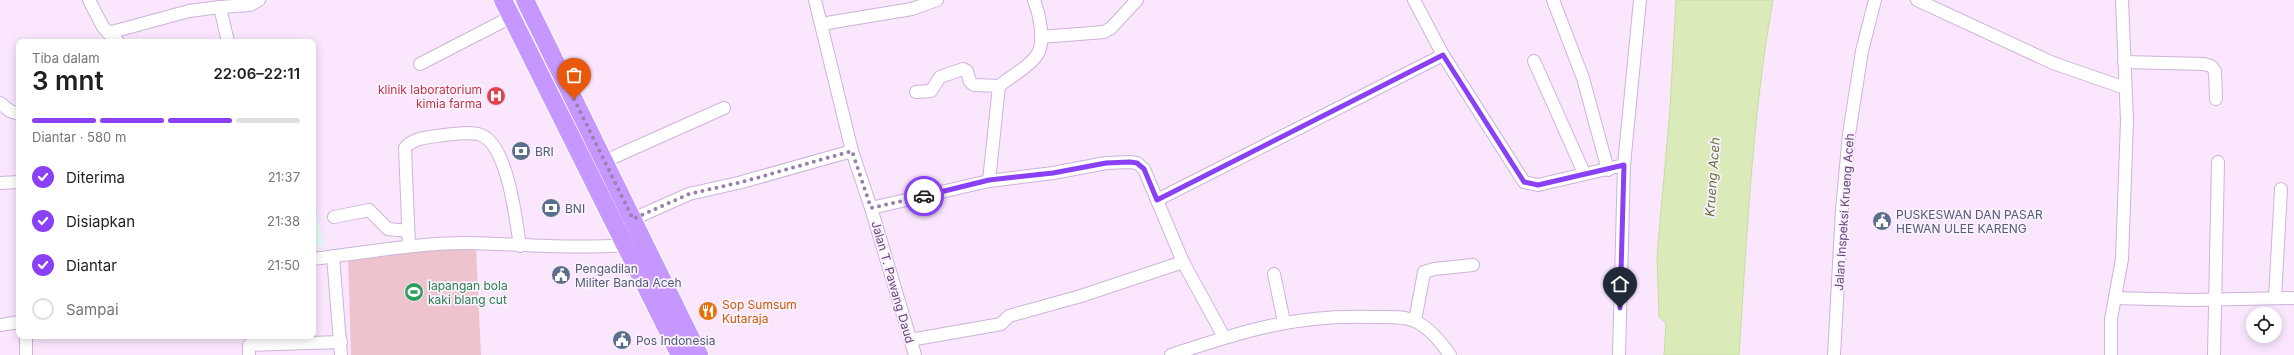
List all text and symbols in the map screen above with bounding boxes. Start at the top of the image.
text: Tiba dalam [32,50,100,66]
pin [557,58,591,99]
text: 22:06–22:11 [213,64,300,83]
icon: bag [563,64,585,86]
text: 3 mnt [32,65,104,96]
place label: klinik laboratorium kimia farma [378,82,482,111]
hospital icon: klinik laboratorium kimia farma [485,85,507,107]
text: Diantar · 580 m [32,129,126,145]
street label: Jalan Inspeksi Krueng Aceh [1831,133,1857,291]
water label: Krueng Aceh [1701,136,1723,217]
bank icon: BRI [510,140,532,162]
place label: BRI [535,144,554,159]
icon: check [32,166,54,188]
text: Diterima [66,168,125,187]
text: 21:37 [268,169,300,185]
courier [904,176,944,216]
icon: car [913,185,935,207]
bank icon: BNI [540,197,562,219]
place label: BNI [565,201,585,216]
place label: PUSKESWAN DAN PASAR HEWAN ULEE KARENG [1896,207,2043,236]
icon: check [32,210,54,232]
public building icon: PUSKESWAN DAN PASAR HEWAN ULEE KARENG [1871,210,1893,232]
text: Disiapkan [66,212,135,231]
text: 21:38 [267,213,300,229]
street label: Jalan T. Pawang Daud [868,219,918,345]
icon: check [32,254,54,276]
text: Diantar [66,256,117,275]
text: 21:50 [267,257,300,273]
place label: Pengadilan Militer Banda Aceh [575,261,682,290]
public building icon: Pengadilan Militer Banda Aceh [550,264,572,286]
pin [1603,267,1637,308]
icon: home [1609,273,1631,295]
place label: lapangan bola kaki blang cut [428,278,508,307]
sports icon: lapangan bola kaki blang cut [403,281,425,303]
place label: Sop Sumsum Kutaraja [722,297,797,326]
text: Sampai [66,300,119,319]
restaurant icon: Sop Sumsum Kutaraja [697,300,719,322]
map controls [2246,307,2282,343]
button: locate [2246,307,2282,343]
public building icon: Pos Indonesia [611,329,633,351]
place label: Pos Indonesia [636,333,715,348]

